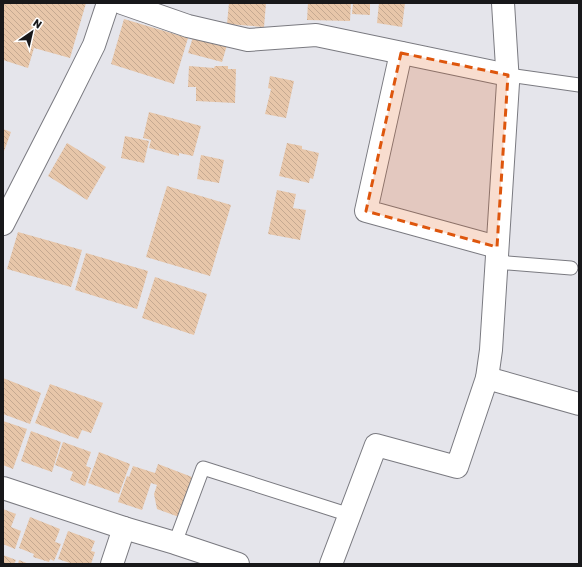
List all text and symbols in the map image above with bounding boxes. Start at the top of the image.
north arrow [12,12,52,52]
text: N [30,17,44,32]

